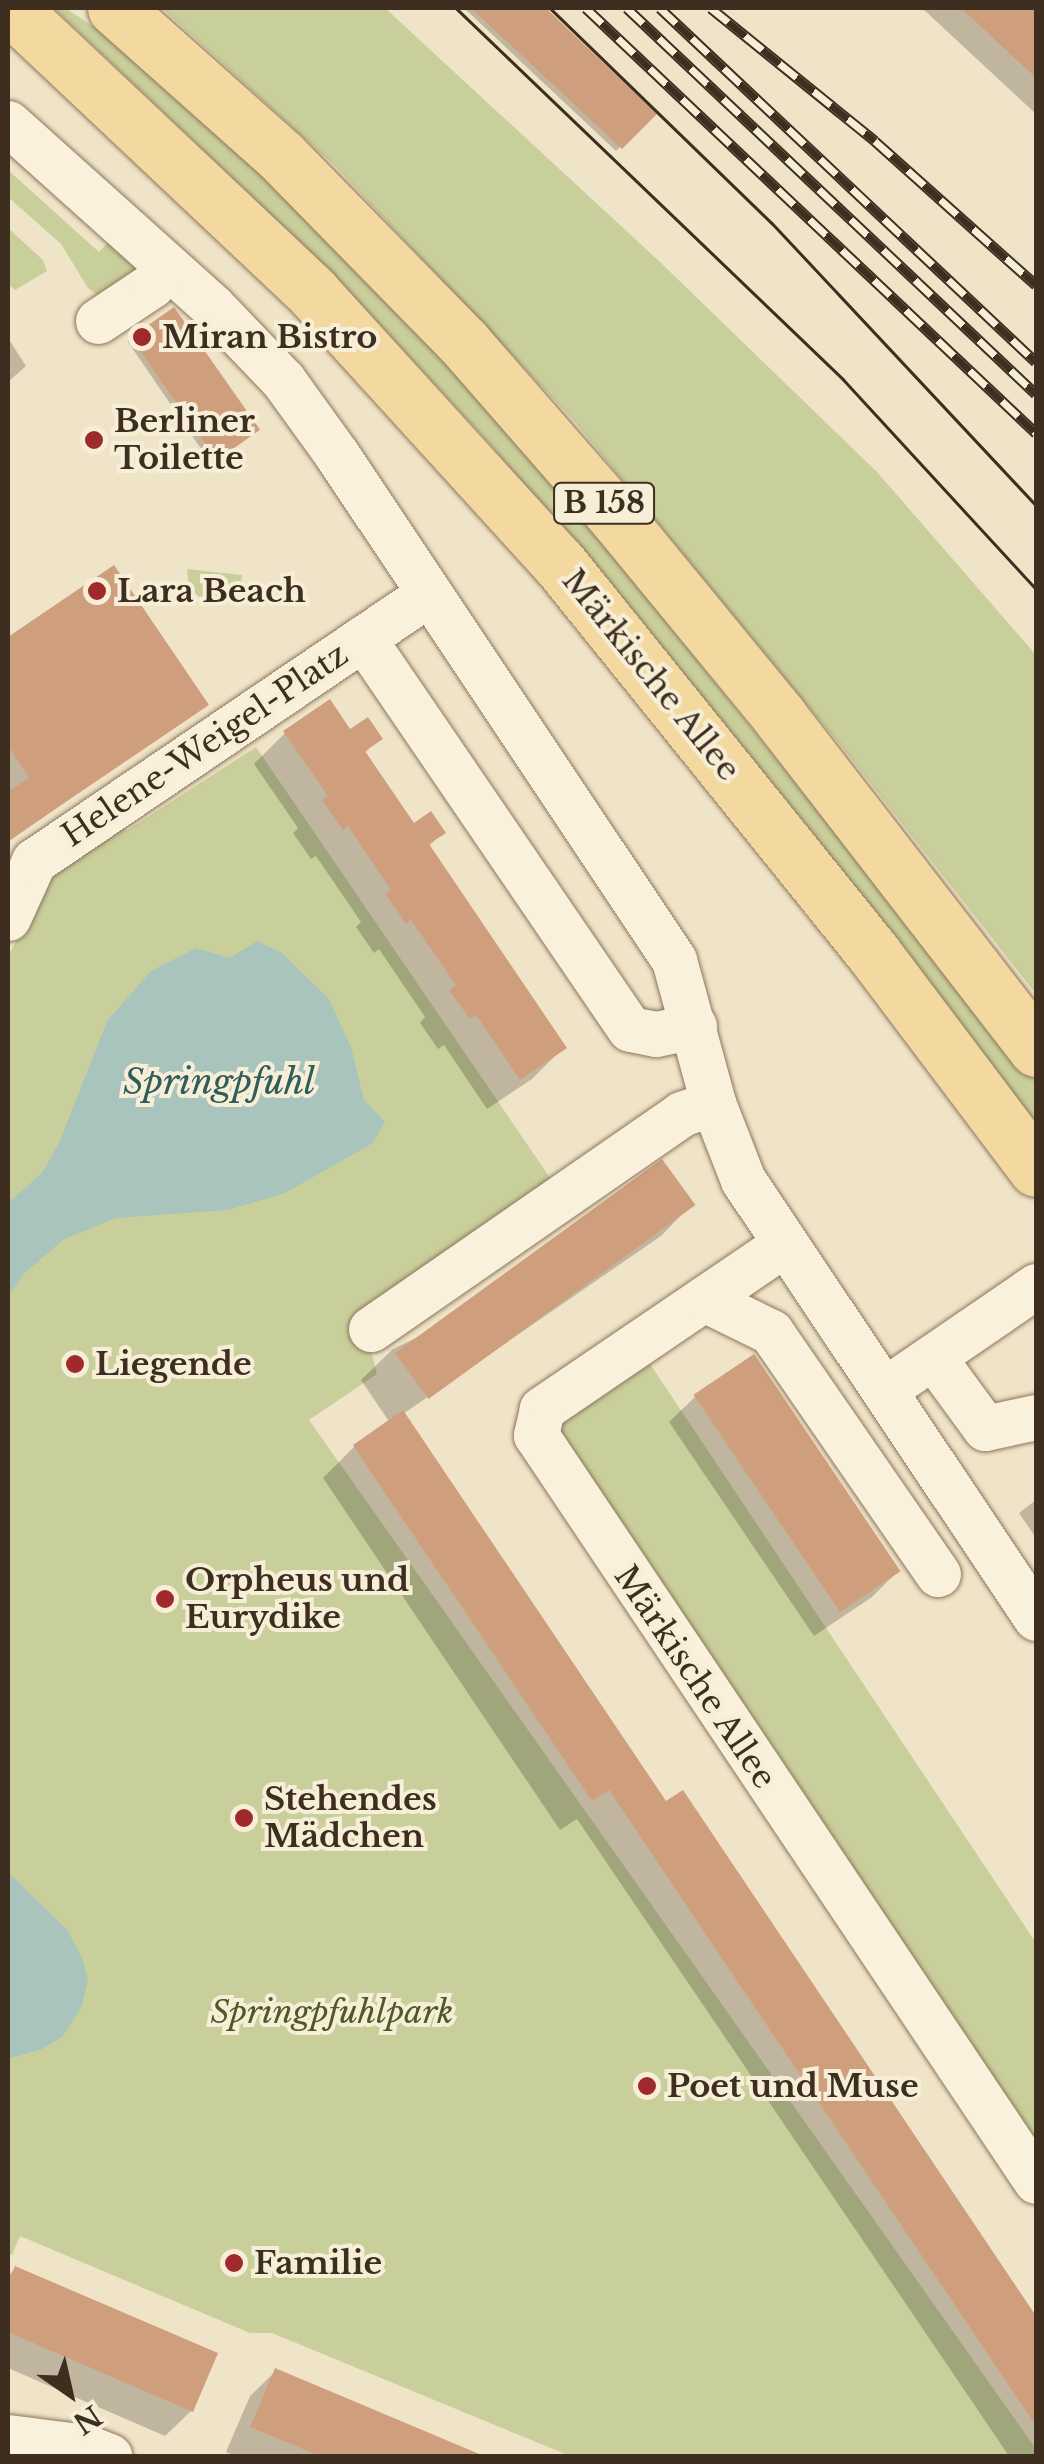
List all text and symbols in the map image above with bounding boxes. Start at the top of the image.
place label: Miran Bistro [162,318,377,356]
marker: Miran Bistro [131,326,153,348]
place label: Berliner Toilette [114,403,255,478]
marker: Berliner Toilette [83,429,105,451]
road number: B 158 [552,478,656,528]
street label: Märkische Allee [554,561,748,789]
place label: Lara Beach [117,572,306,610]
marker: Lara Beach [86,580,108,602]
street label: Helene-Weigel-Platz [55,635,355,855]
water label: Springpfuhl [123,1061,315,1103]
place label: Liegende [95,1345,252,1383]
marker: Liegende [64,1353,86,1375]
street label: Märkische Allee [606,1558,784,1796]
place label: Orpheus und Eurydike [185,1562,409,1637]
marker: Orpheus und Eurydike [154,1588,176,1610]
place label: Stehendes Mädchen [264,1781,437,1856]
marker: Stehendes Mädchen [233,1807,255,1829]
park label: Springpfuhlpark [211,1993,453,2031]
place label: Poet und Muse [667,2067,919,2105]
marker: Poet und Muse [636,2075,658,2097]
place label: Familie [254,2244,382,2282]
marker: Familie [223,2252,245,2274]
north arrow [20,2344,120,2444]
text: N [66,2397,108,2441]

